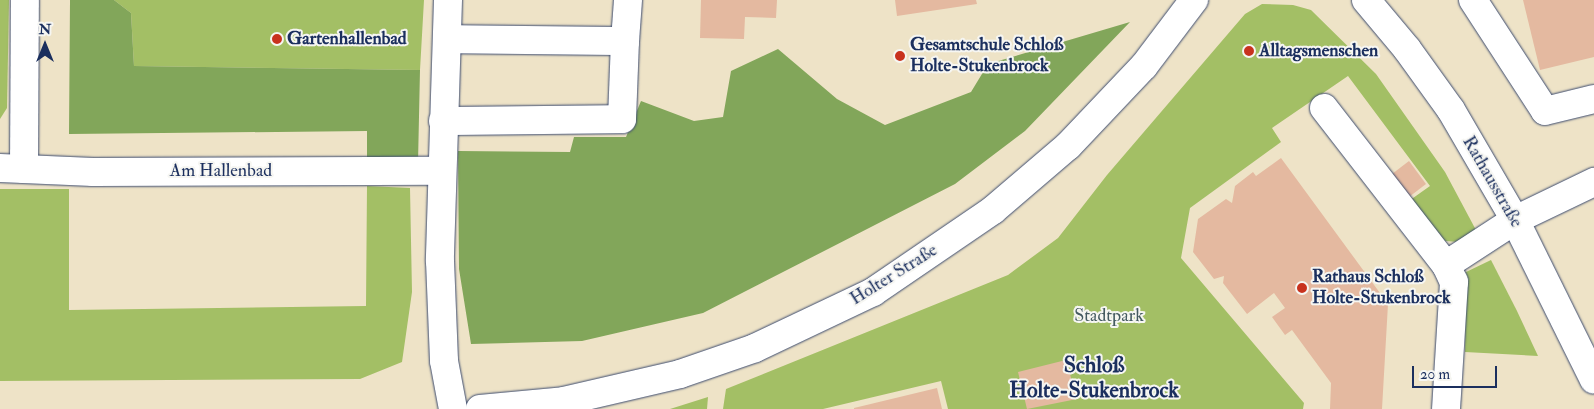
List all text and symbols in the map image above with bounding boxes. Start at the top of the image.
north arrow [20,20,70,70]
text: N [39,21,51,38]
place label: Gartenhallenbad [287,28,407,50]
marker: Gartenhallenbad [271,33,283,45]
place label: Gesamtschule Schloß Holte-Stukenbrock [910,35,1063,78]
place label: Alltagsmenschen [1259,40,1378,62]
marker: Alltagsmenschen [1243,45,1255,57]
marker: Gesamtschule Schloß Holte-Stukenbrock [894,50,906,62]
street label: Rathausstraße [1457,133,1527,231]
street label: Am Hallenbad [170,160,272,182]
street label: Holter Straße [846,240,942,310]
place label: Rathaus Schloß Holte-Stukenbrock [1312,267,1451,310]
marker: Rathaus Schloß Holte-Stukenbrock [1296,282,1308,294]
park label: Stadtpark [1074,305,1144,327]
district label: Schloß Holte-Stukenbrock [1009,352,1179,404]
scale bar [1414,356,1499,388]
text: 20 m [1420,365,1450,384]

